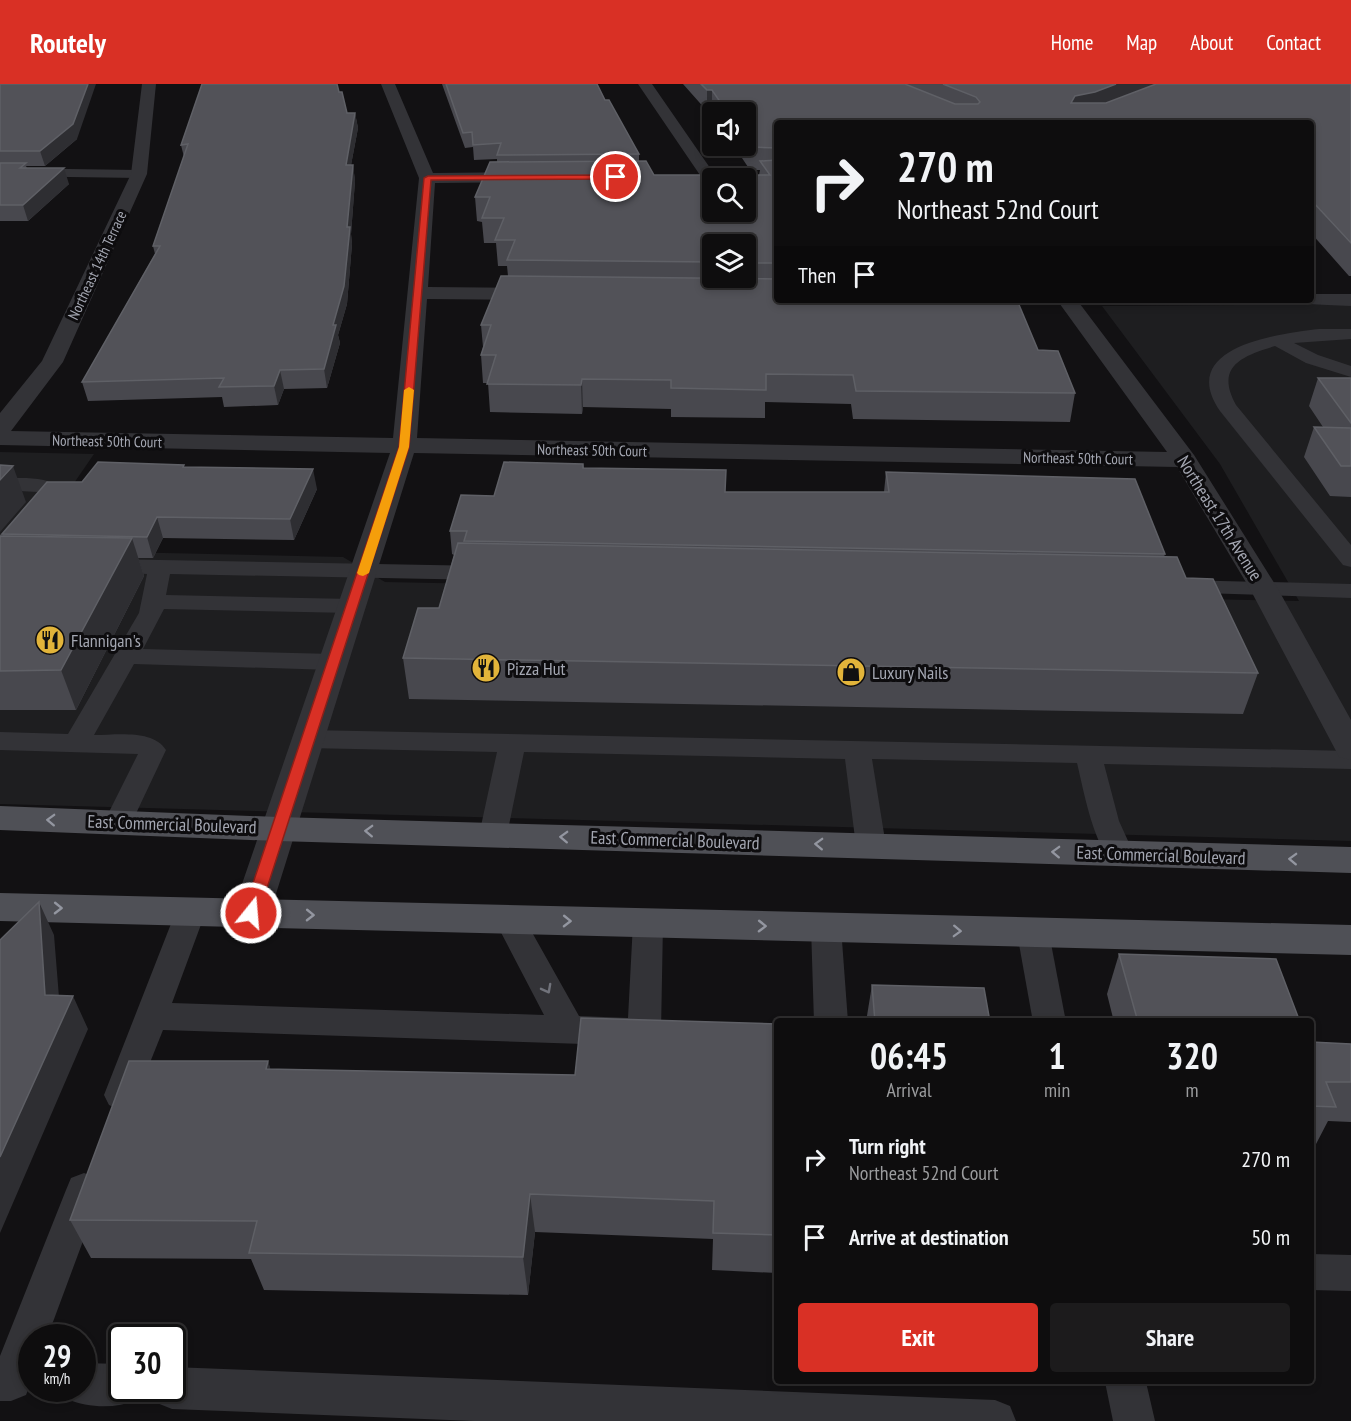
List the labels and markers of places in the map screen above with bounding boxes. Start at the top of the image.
pin [590,151,641,202]
restaurant icon: Flannigan's [34,624,66,656]
place label: Flannigan's [71,629,141,652]
restaurant icon: Pizza Hut [470,652,502,684]
shop icon: Luxury Nails [835,656,867,688]
place label: Pizza Hut [507,657,565,680]
place label: Luxury Nails [872,661,948,684]

